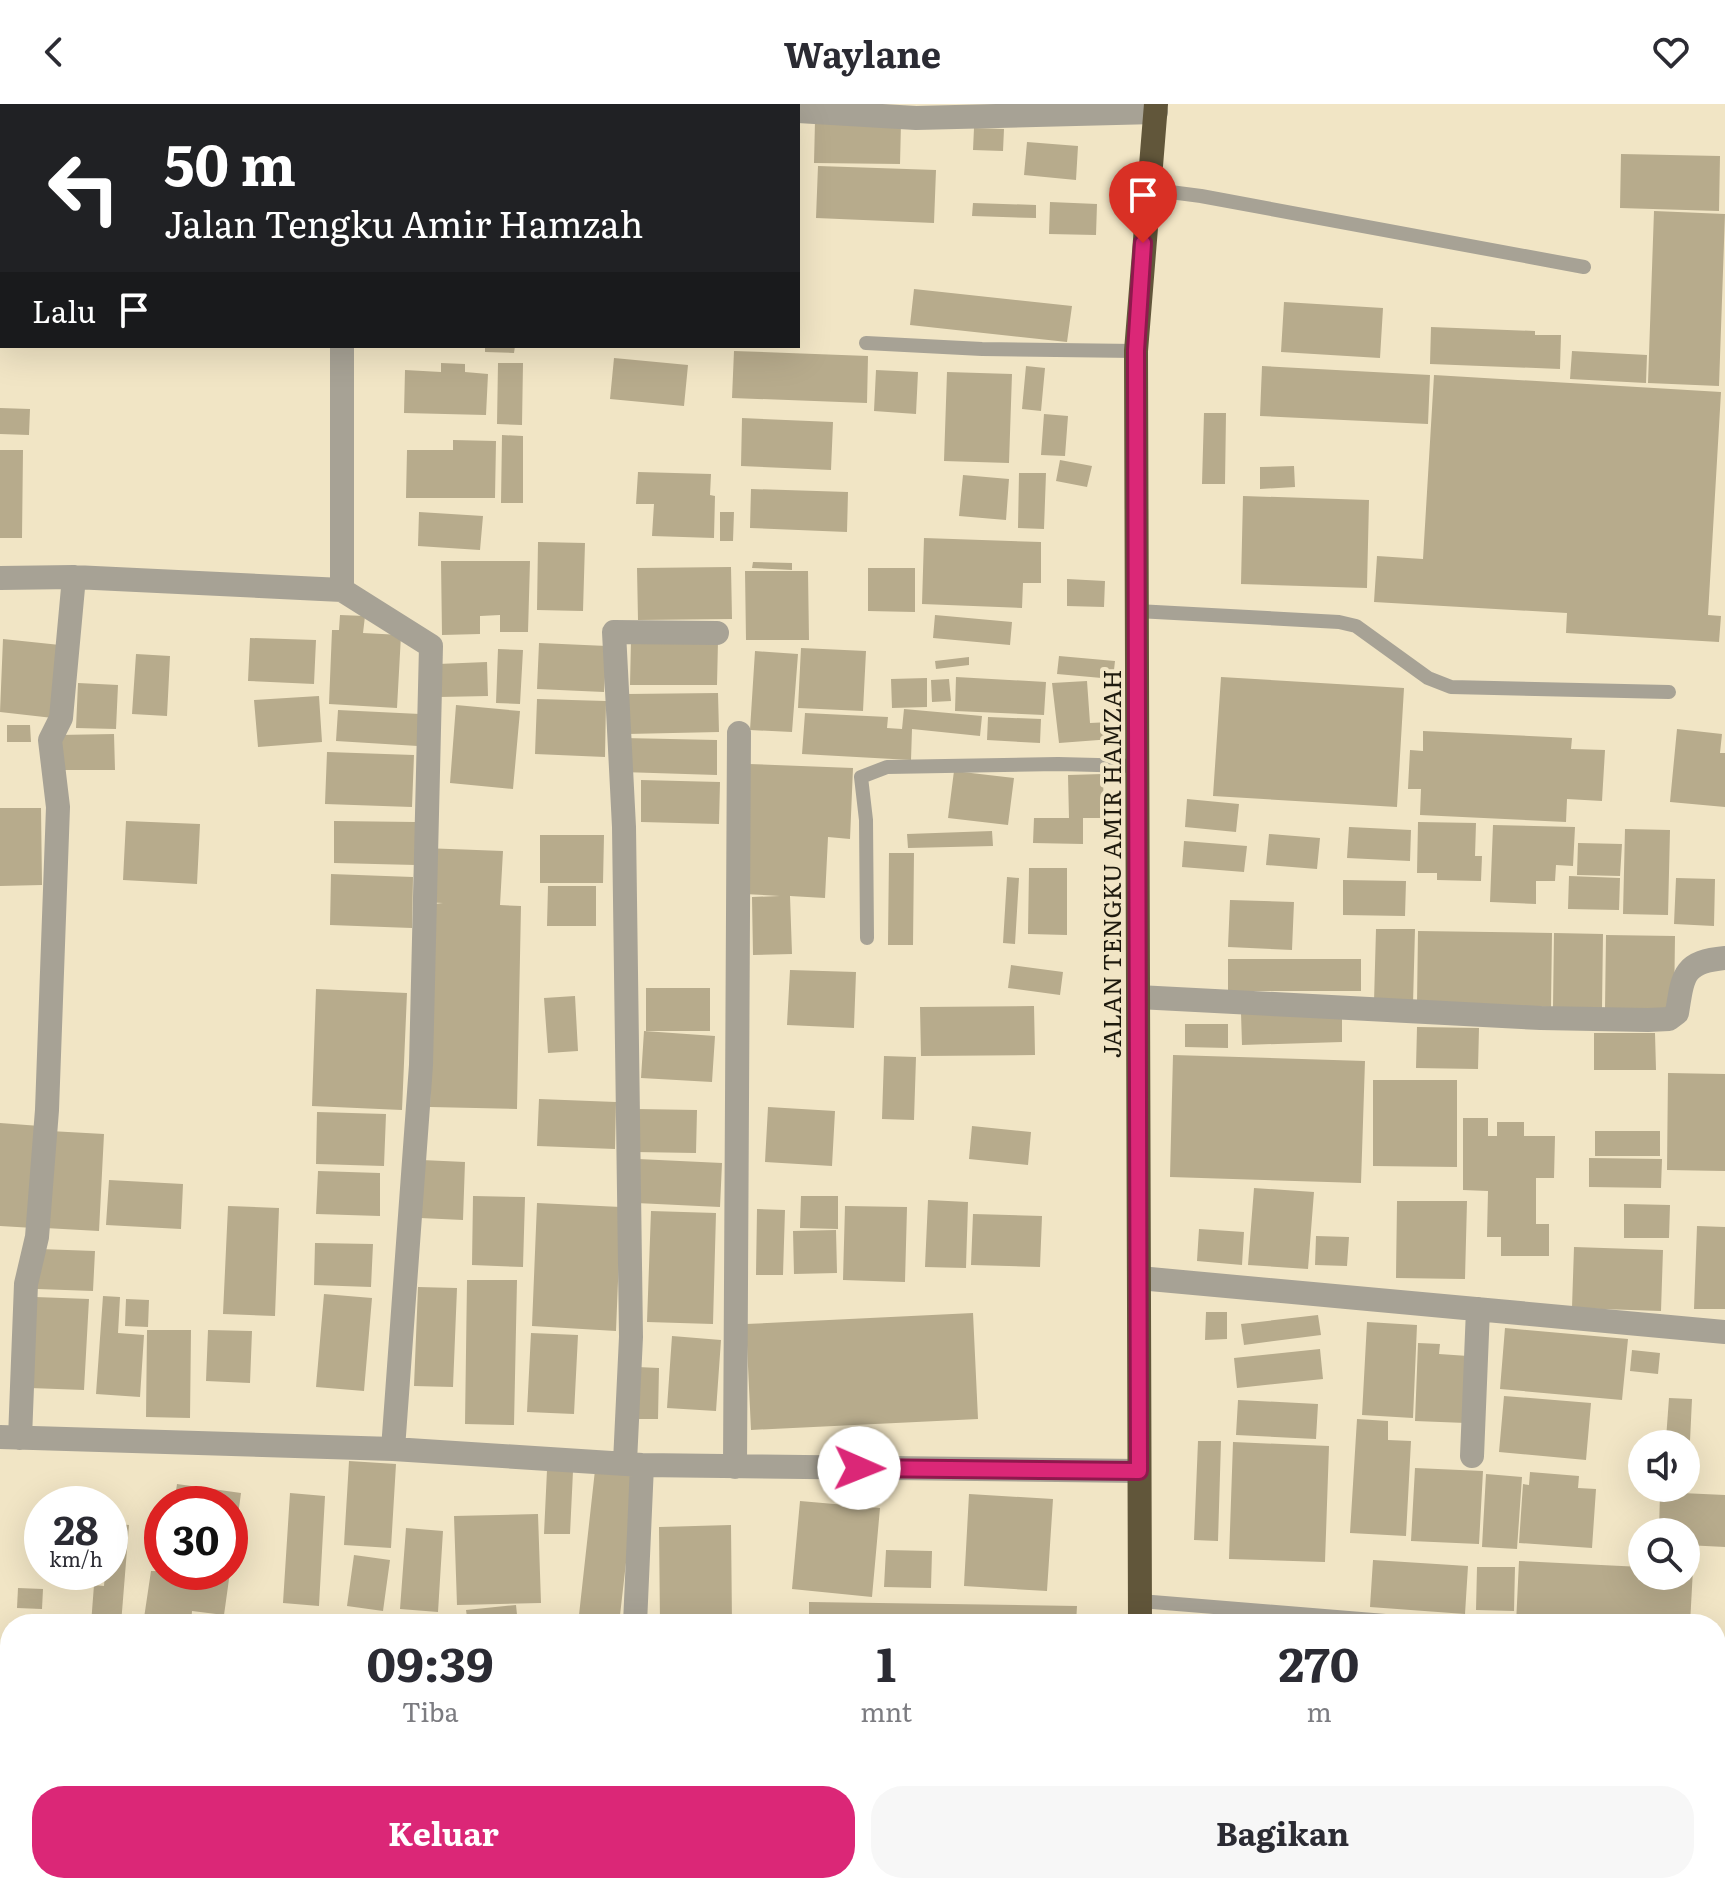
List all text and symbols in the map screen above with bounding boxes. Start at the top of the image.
text: Waylane [784,26,941,79]
icon: back [32,30,76,74]
icon: heart [1649,30,1693,74]
text: 50 m [164,120,296,203]
icon: left [32,136,136,240]
pin [1109,161,1177,243]
icon: arrive [1121,173,1165,217]
text: Jalan Tengku Amir Hamzah [164,196,643,249]
text: Lalu [32,288,96,332]
icon: arrive [112,288,156,332]
street label: JALAN TENGKU AMIR HAMZAH [1093,670,1128,1058]
position arrow [817,1426,901,1510]
map controls [1628,1430,1700,1590]
button: sound [1628,1430,1700,1502]
speed limit sign: 30 [144,1486,248,1590]
text: 28 [53,1498,99,1557]
button: search [1628,1518,1700,1590]
text: km/h [49,1543,103,1573]
text: 09:39 [367,1626,494,1697]
text: 1 [876,1626,896,1697]
text: 270 [1279,1626,1359,1697]
text: Tiba [402,1691,459,1730]
text: mnt [860,1691,912,1730]
text: m [1306,1691,1332,1730]
button: Keluar [32,1786,855,1878]
button: Bagikan [871,1786,1694,1878]

